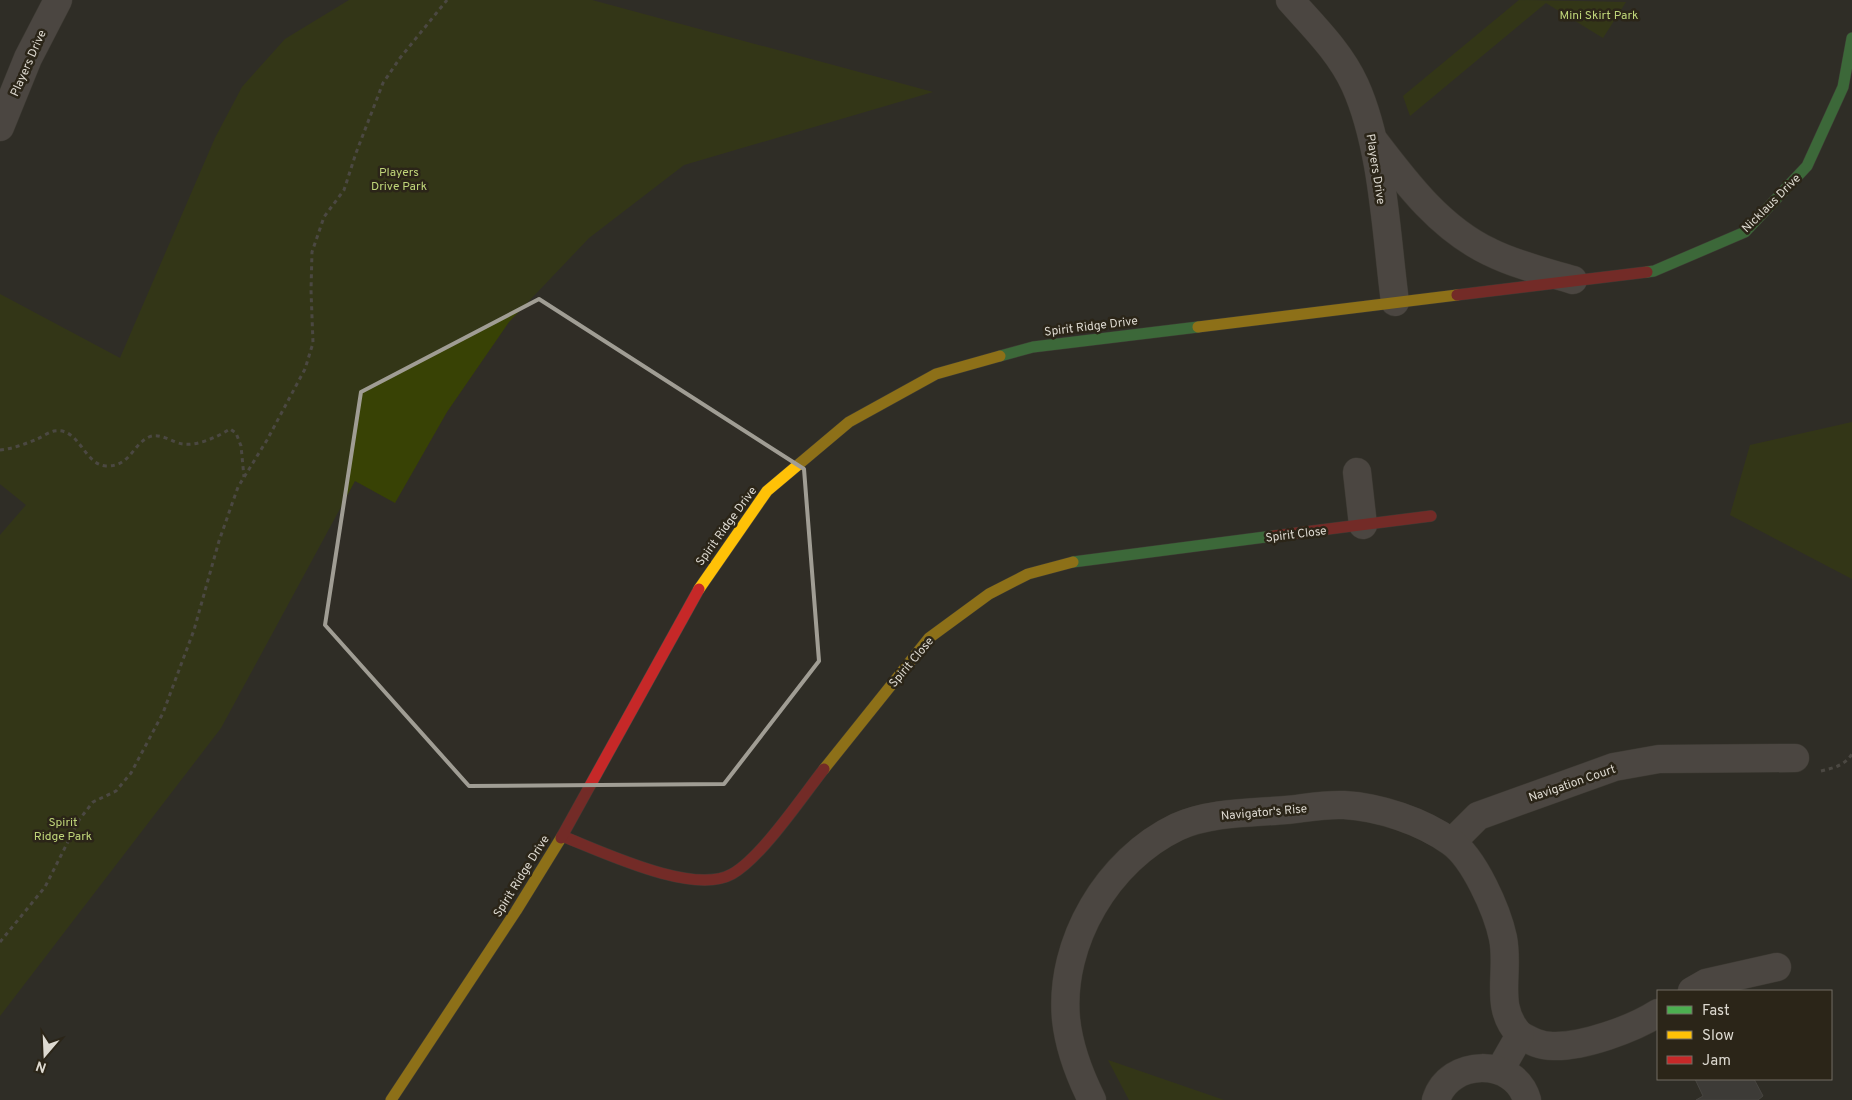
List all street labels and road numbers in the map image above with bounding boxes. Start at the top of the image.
street label: Players Drive [7,28,51,99]
street label: Players Drive [1362,133,1388,206]
street label: Nicklaus Drive [1739,171,1805,237]
street label: Spirit Ridge Drive [1043,313,1139,341]
street label: Spirit Ridge Drive [693,484,761,569]
street label: Spirit Close [1265,523,1328,547]
street label: Spirit Close [886,634,938,691]
street label: Navigation Court [1527,762,1618,806]
street label: Navigator's Rise [1220,801,1308,825]
street label: Spirit Ridge Drive [490,832,554,921]

